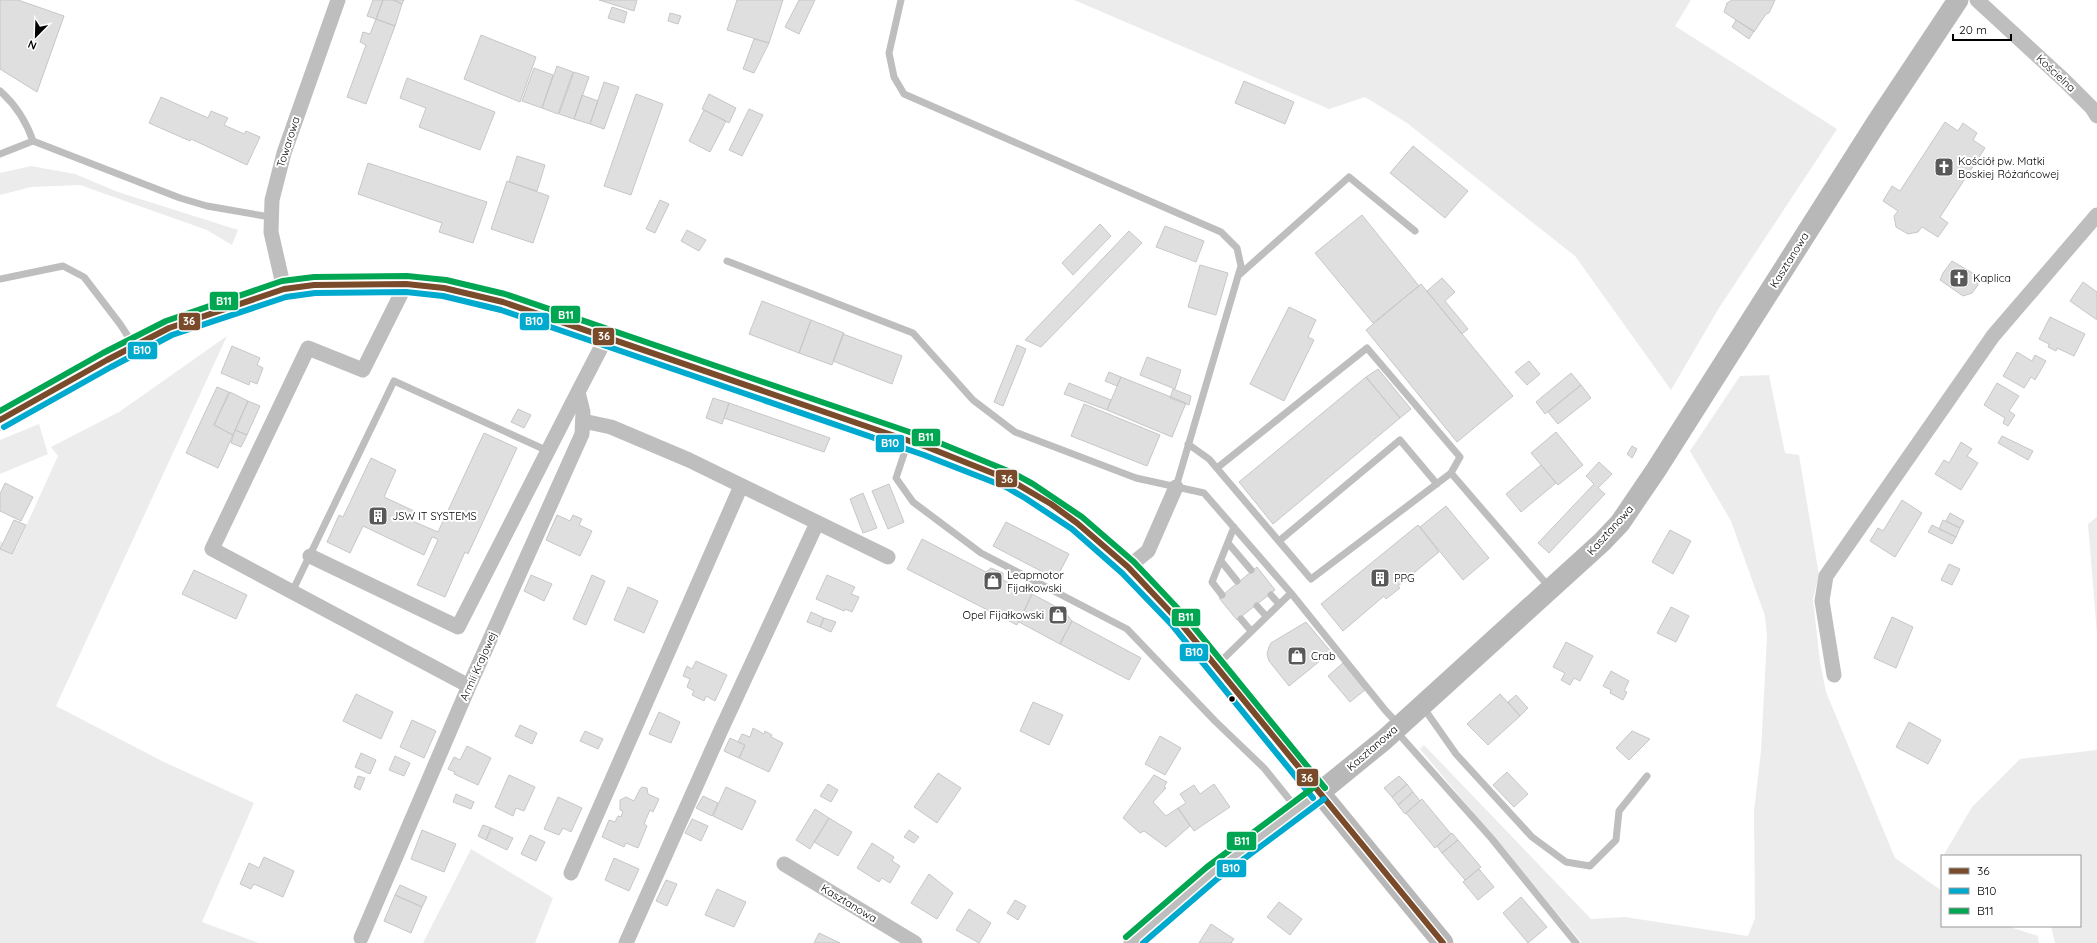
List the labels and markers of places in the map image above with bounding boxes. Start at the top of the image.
place label: Kościół pw. Matki Boskiej Różańcowej [1958,154,2060,181]
church icon: Kościół pw. Matki Boskiej Różańcowej [1933,156,1955,178]
church icon: Kaplica [1948,267,1970,289]
place label: Kaplica [1973,271,2011,285]
building icon: JSW IT SYSTEMS [367,505,389,527]
place label: JSW IT SYSTEMS [392,509,477,523]
building icon: PPG [1369,567,1391,589]
place label: Leapmotor Fijałkowski [1007,568,1064,595]
shop icon: Leapmotor Fijałkowski [982,570,1004,592]
place label: PPG [1394,571,1415,585]
shop icon: Opel Fijałkowski [1047,604,1069,626]
place label: Opel Fijałkowski [963,608,1044,622]
shop icon: Crab [1286,645,1308,667]
place label: Crab [1311,649,1336,663]
unlabelled marker [1227,694,1237,704]

